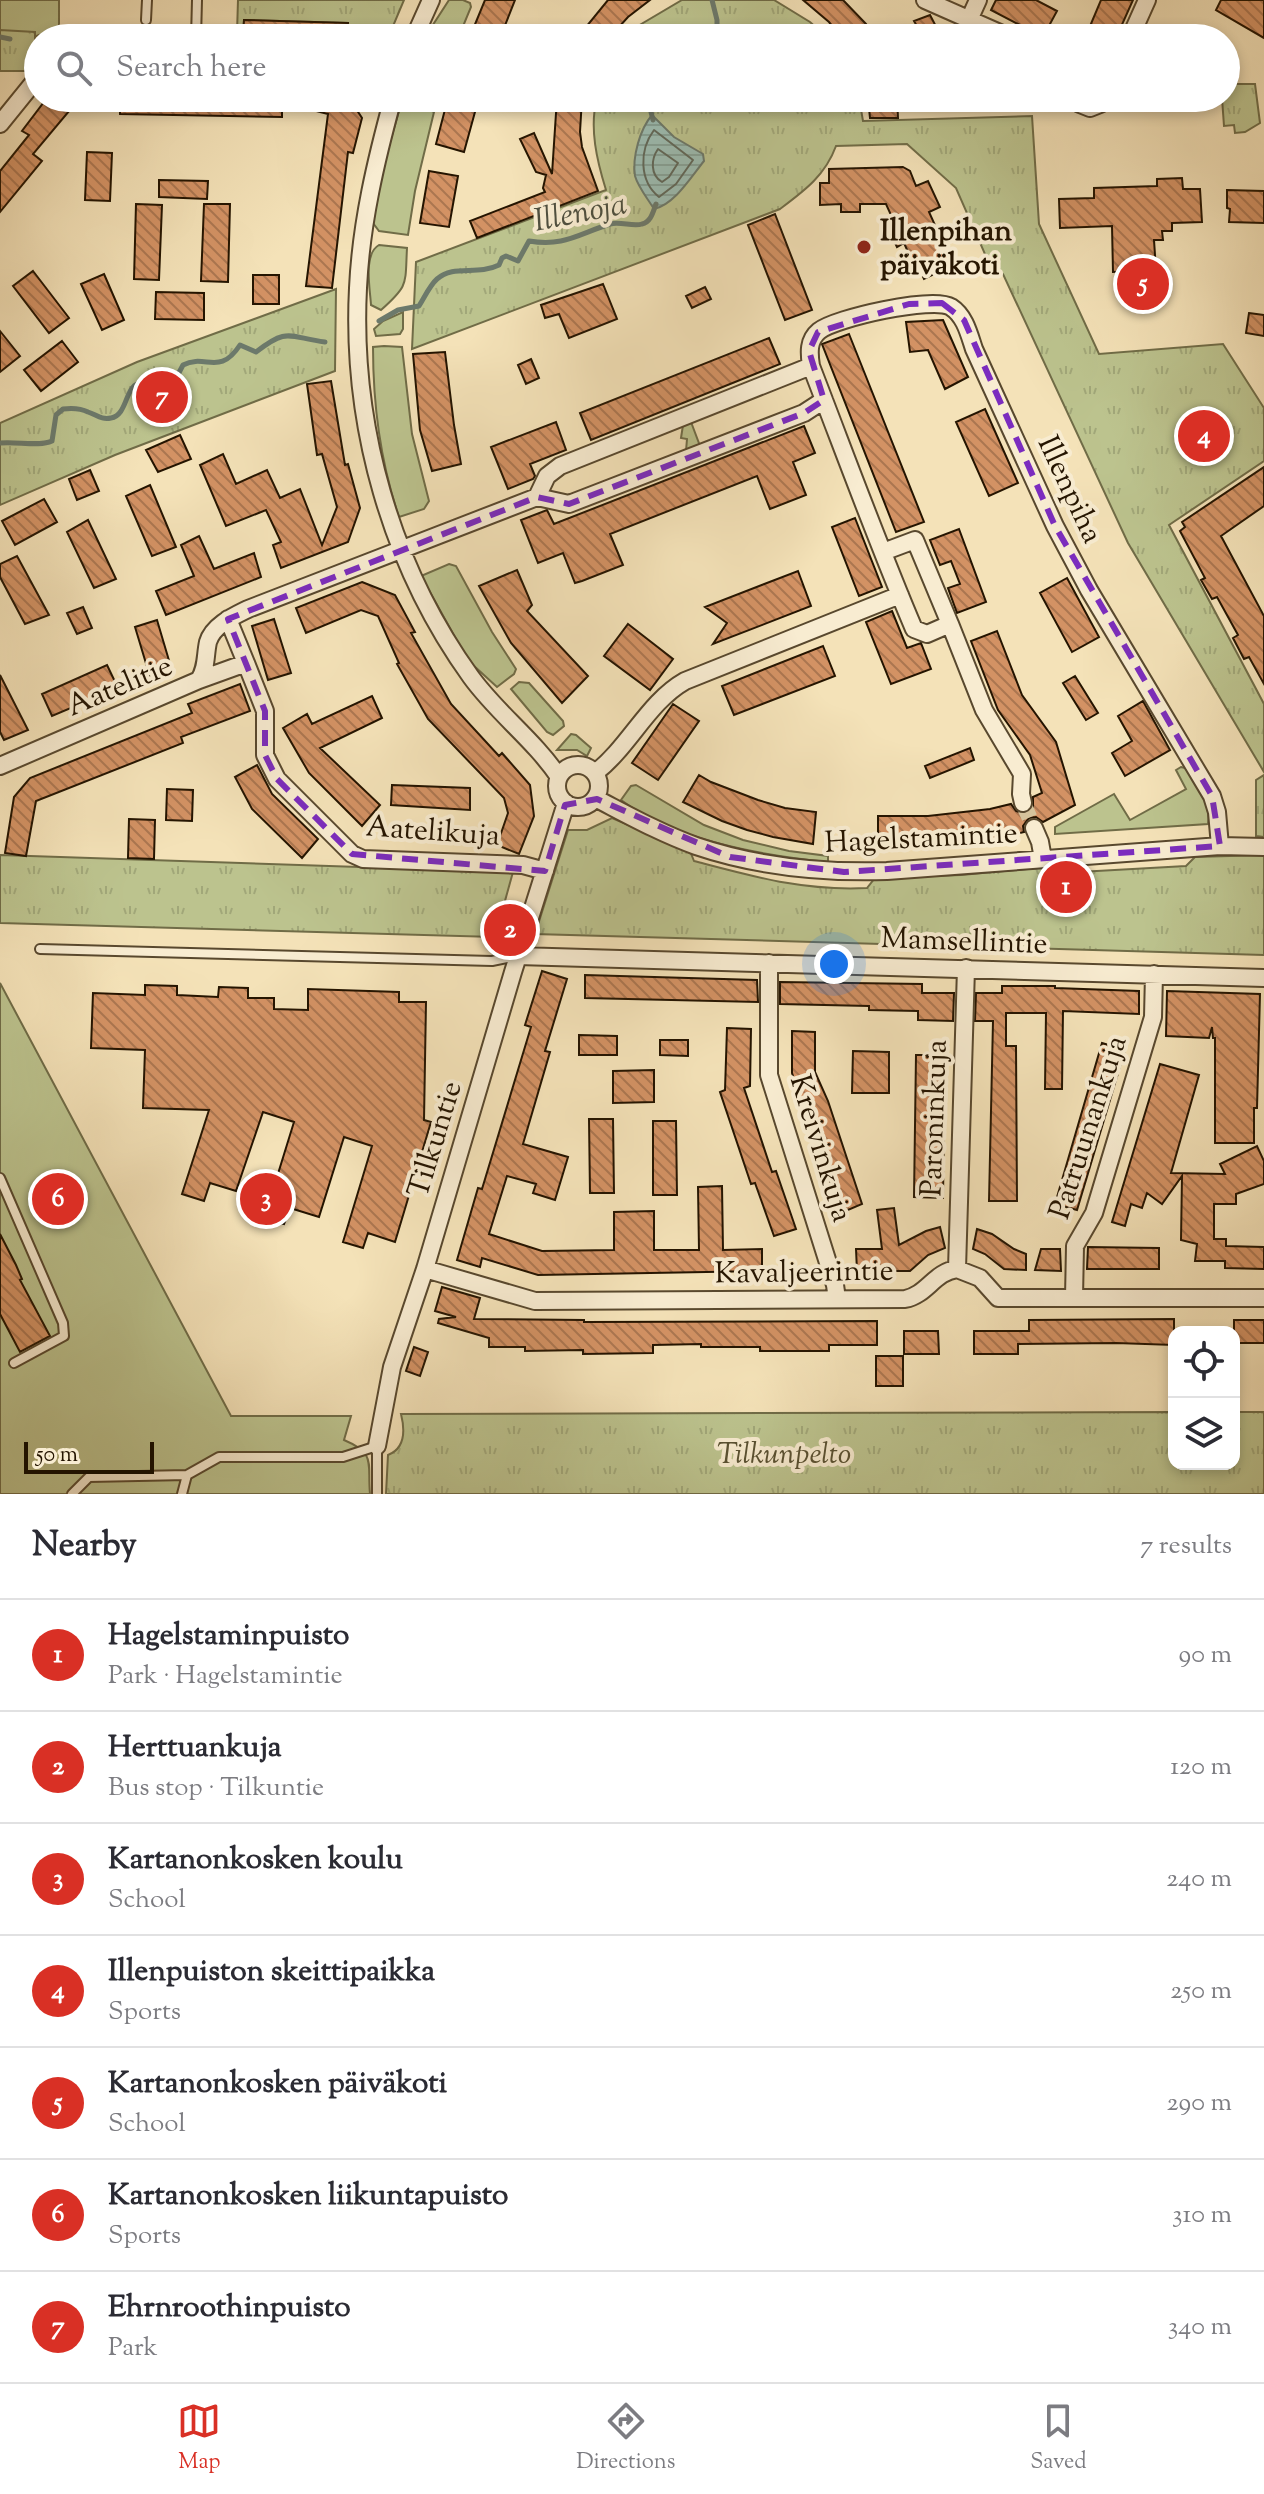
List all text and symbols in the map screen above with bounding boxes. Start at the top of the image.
search box [24,24,1240,112]
icon: search [52,46,96,90]
text: Search here [116,47,266,90]
water label: Illenoja [530,182,631,245]
place label: Illenpihan päiväkoti [880,211,1012,288]
marker: Illenpihan päiväkoti [855,238,873,256]
pin: 5 [1117,254,1169,314]
pin: 7 [136,367,188,427]
pin: 4 [1178,406,1230,466]
street label: Illenpiha [1025,429,1112,551]
street label: Aatelitie [60,646,180,729]
street label: Aatelikuja [364,806,501,859]
street label: Hagelstamintie [824,813,1019,866]
pin: 1 [1040,857,1092,917]
pin: 2 [484,900,536,960]
street label: Mamsellintie [880,918,1048,967]
your location [814,944,854,984]
street label: Patruunankuja [1039,1030,1139,1225]
street label: Paroninkuja [911,1039,960,1197]
street label: Kreivinkuja [777,1070,862,1228]
street label: Tilkuntie [398,1076,474,1203]
pin: 6 [32,1169,84,1229]
pin: 3 [240,1169,292,1229]
street label: Kavaljeerintie [714,1250,894,1297]
map controls [1168,1326,1240,1470]
button: locate [1168,1326,1240,1398]
button: layers [1168,1398,1240,1470]
park label: Tilkunpelto [717,1434,851,1477]
scale bar [24,1438,154,1474]
text: 50 m [36,1440,78,1472]
text: Nearby [32,1522,137,1571]
text: 7 results [1140,1528,1232,1565]
text: Hagelstaminpuisto [108,1615,349,1658]
text: 1 [54,1637,62,1674]
text: 90 m [1179,1637,1232,1674]
text: Park · Hagelstamintie [108,1658,343,1695]
text: Herttuankuja [108,1727,282,1770]
text: 2 [52,1749,64,1786]
text: 120 m [1170,1749,1232,1786]
text: Bus stop · Tilkuntie [108,1770,324,1807]
text: Kartanonkosken koulu [108,1839,403,1882]
text: 3 [53,1861,63,1898]
text: 240 m [1166,1861,1232,1898]
text: School [108,1882,186,1919]
text: Illenpuiston skeittipaikka [108,1951,435,1994]
text: 4 [51,1973,65,2010]
text: 250 m [1170,1973,1232,2010]
text: Sports [108,1994,181,2031]
text: Kartanonkosken päiväkoti [108,2063,447,2106]
text: 5 [54,2085,62,2122]
text: 290 m [1166,2085,1232,2122]
text: School [108,2106,186,2143]
text: Kartanonkosken liikuntapuisto [108,2175,509,2218]
text: 6 [52,2197,64,2234]
text: 310 m [1172,2197,1232,2234]
text: Sports [108,2218,181,2255]
text: Ehrnroothinpuisto [108,2287,351,2330]
text: 7 [51,2309,65,2346]
text: 340 m [1168,2309,1232,2346]
text: Park [108,2330,158,2367]
tab: Map [177,2399,221,2479]
tab: Directions [576,2399,675,2479]
tab: Saved [1030,2399,1087,2479]

